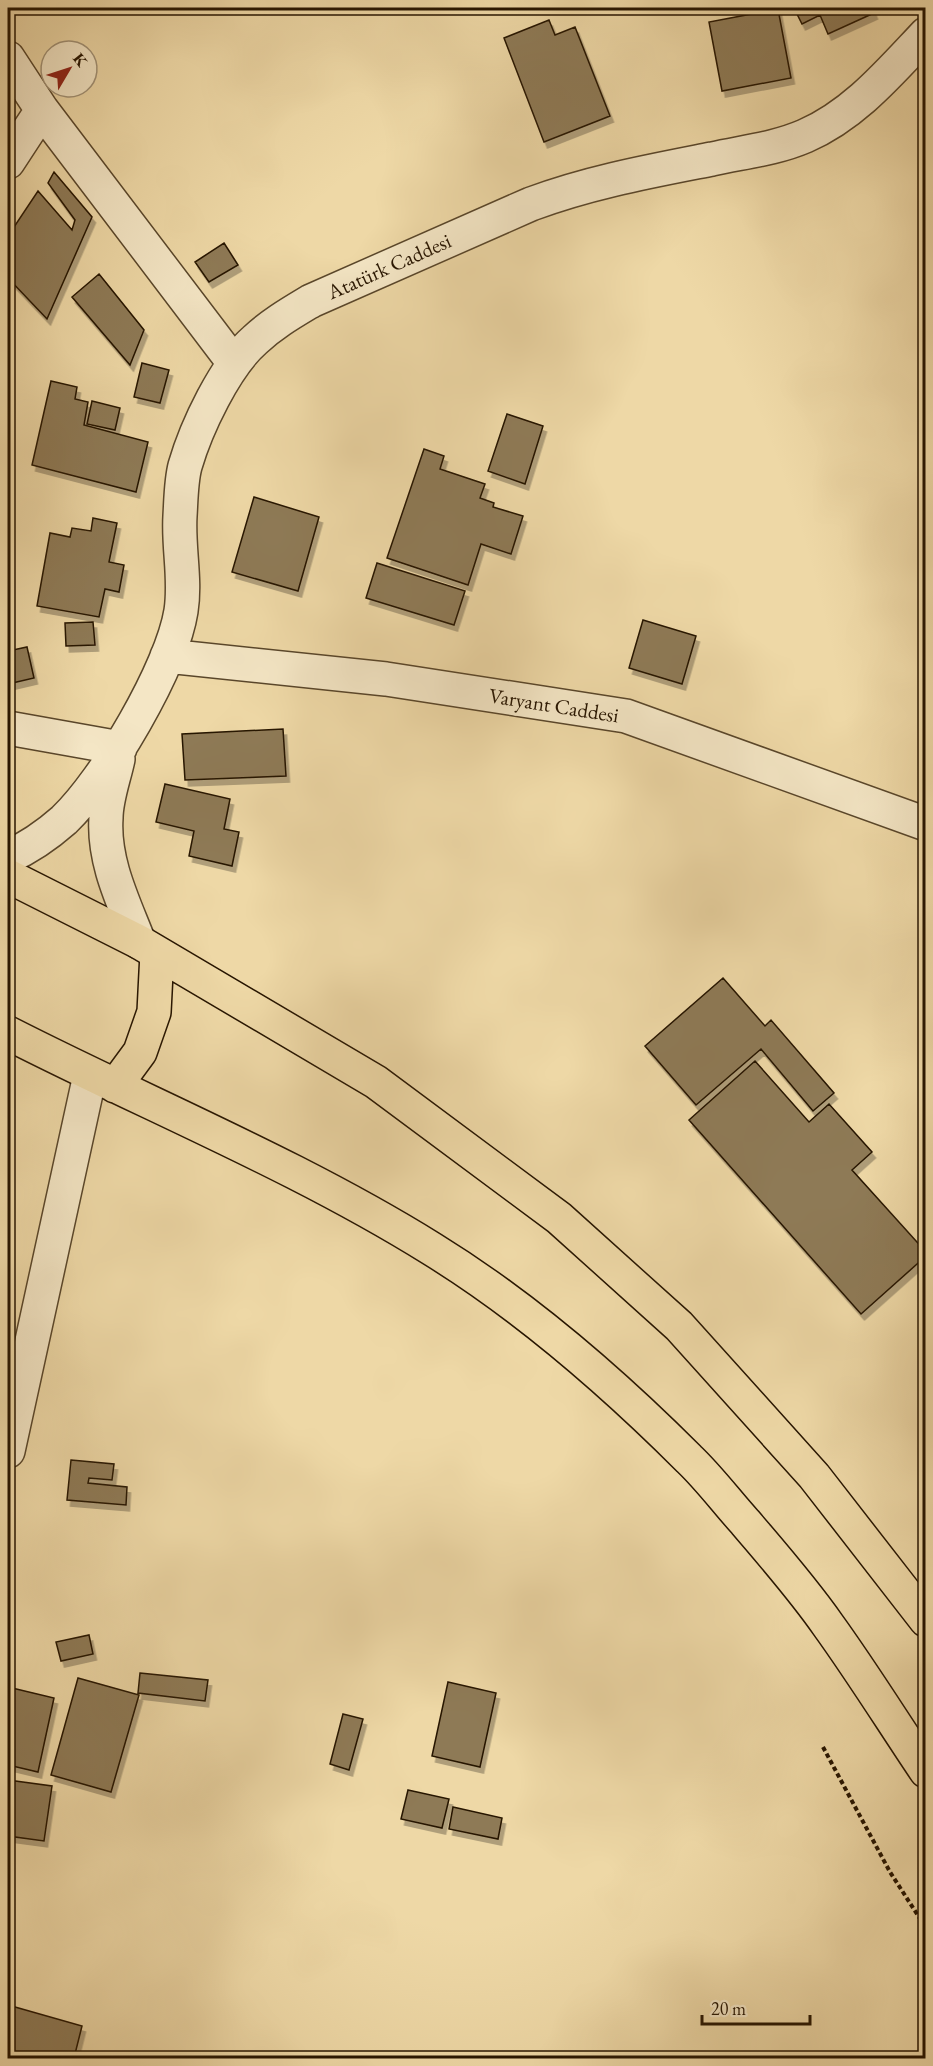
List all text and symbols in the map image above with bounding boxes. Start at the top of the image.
north arrow [39,39,99,99]
text: K [68,49,93,72]
street label: Atatürk Caddesi [322,227,455,306]
street label: Varyant Caddesi [487,681,621,729]
scale bar [702,1988,810,2026]
text: 20 m [711,1997,746,2020]

